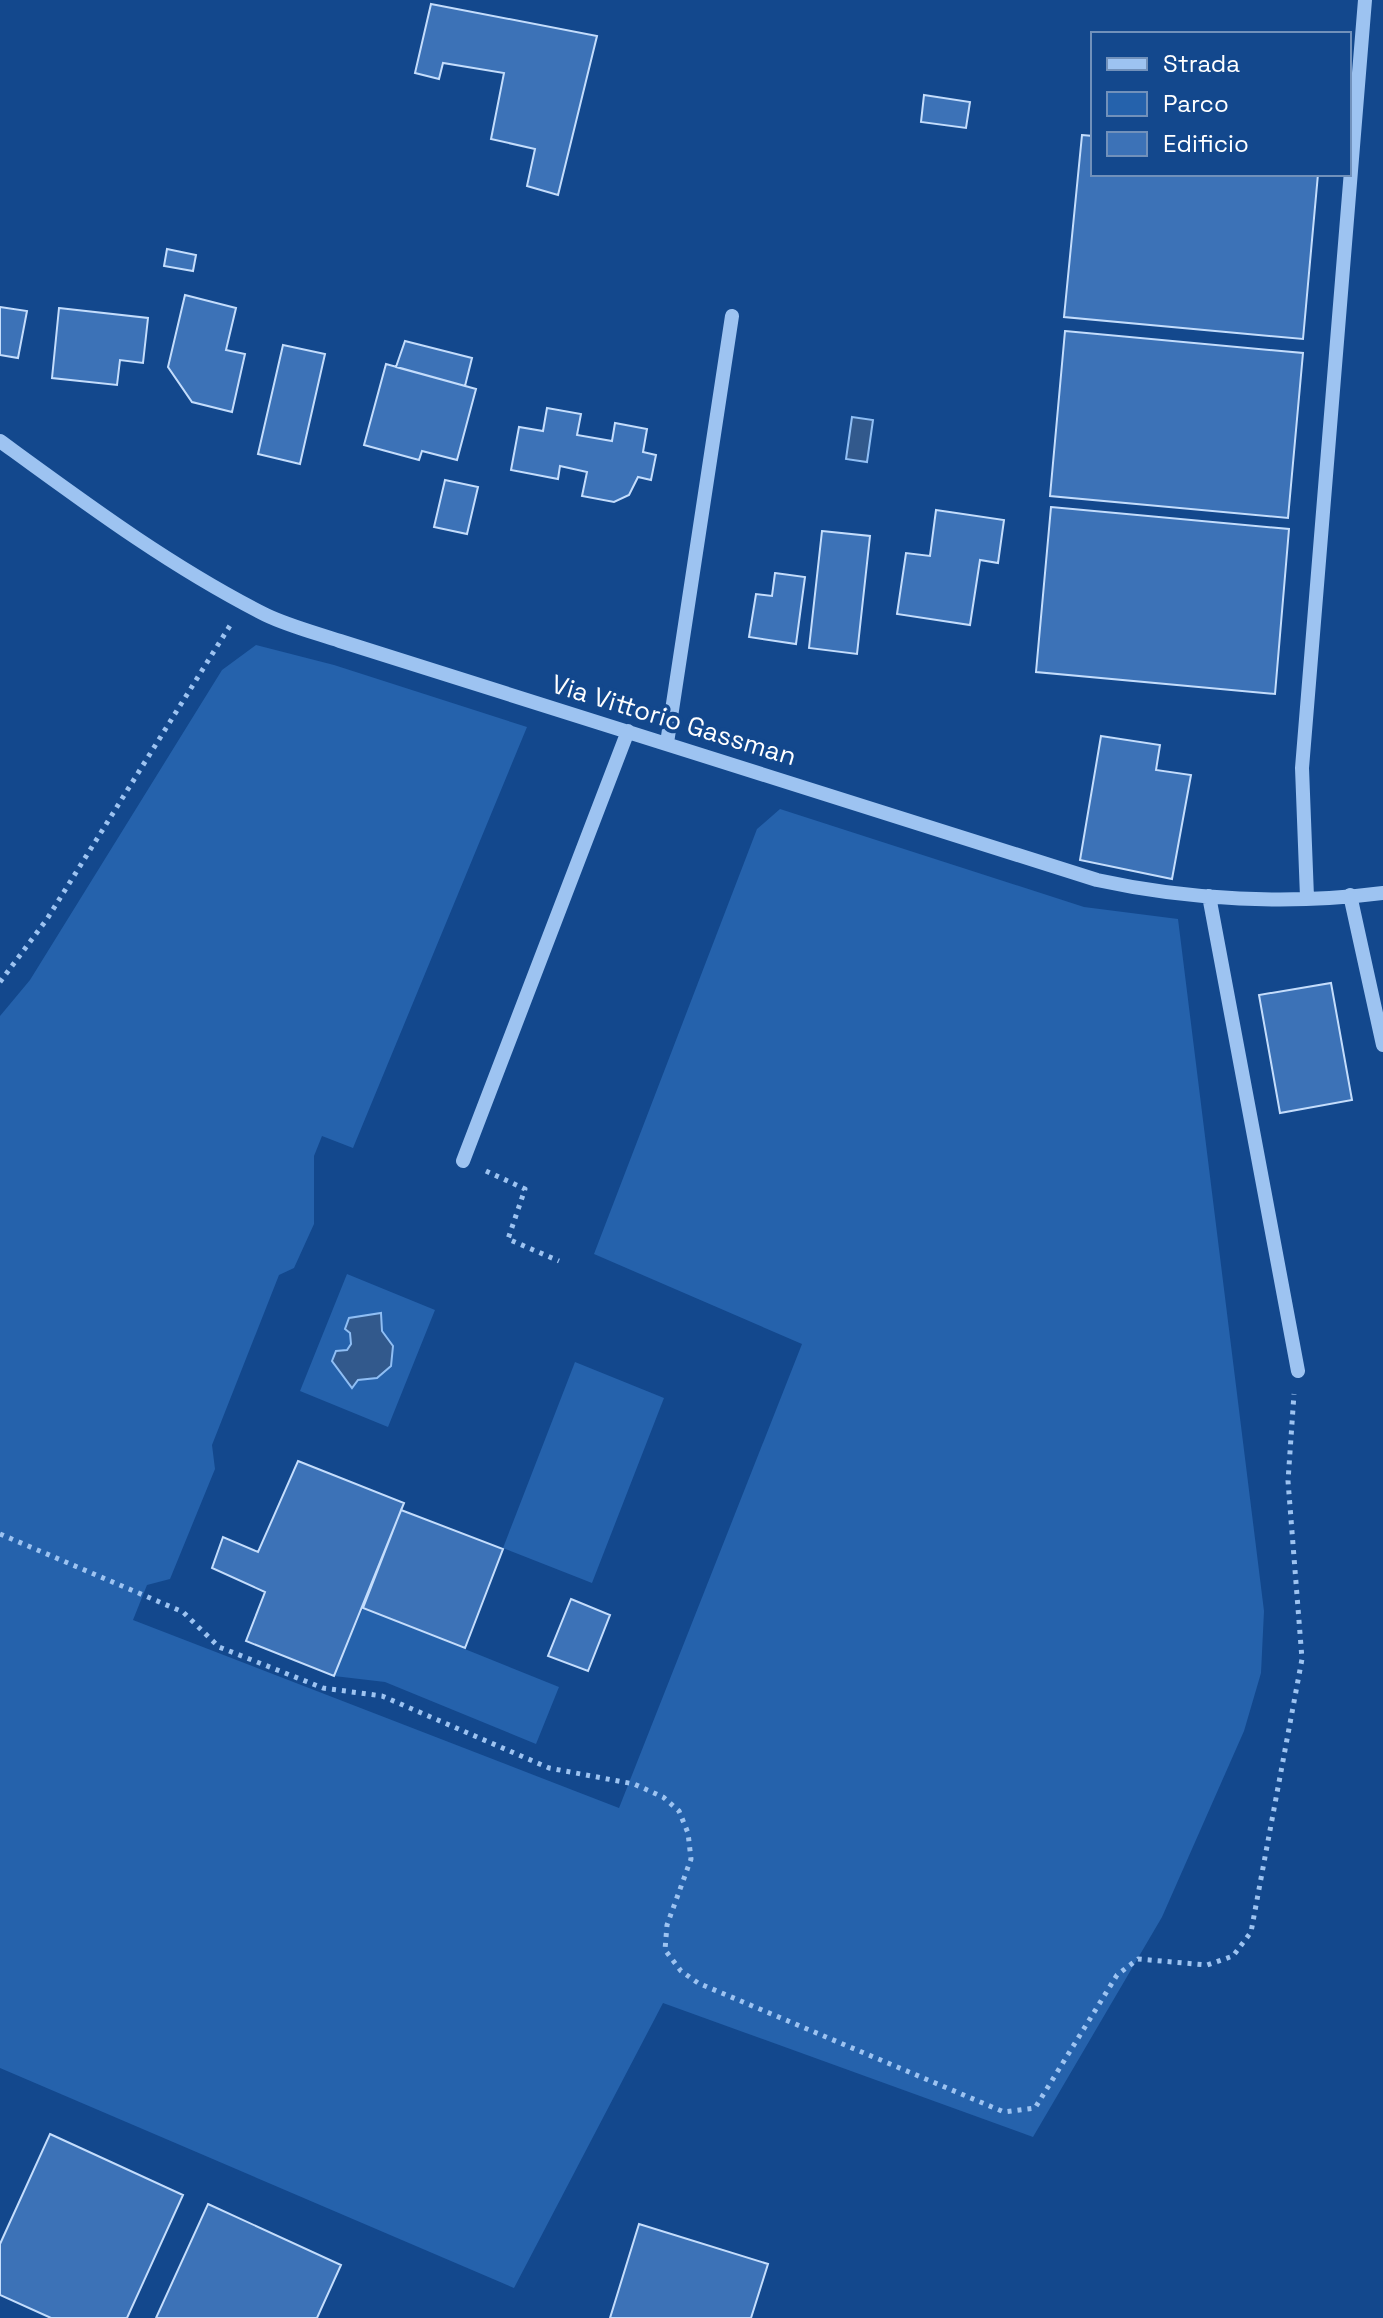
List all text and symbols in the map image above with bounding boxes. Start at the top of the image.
legend [1091,32,1351,176]
text: Strada [1163,48,1240,79]
text: Parco [1163,88,1229,119]
text: Edificio [1163,128,1249,159]
street label: Via Vittorio Gassman [547,667,801,773]

